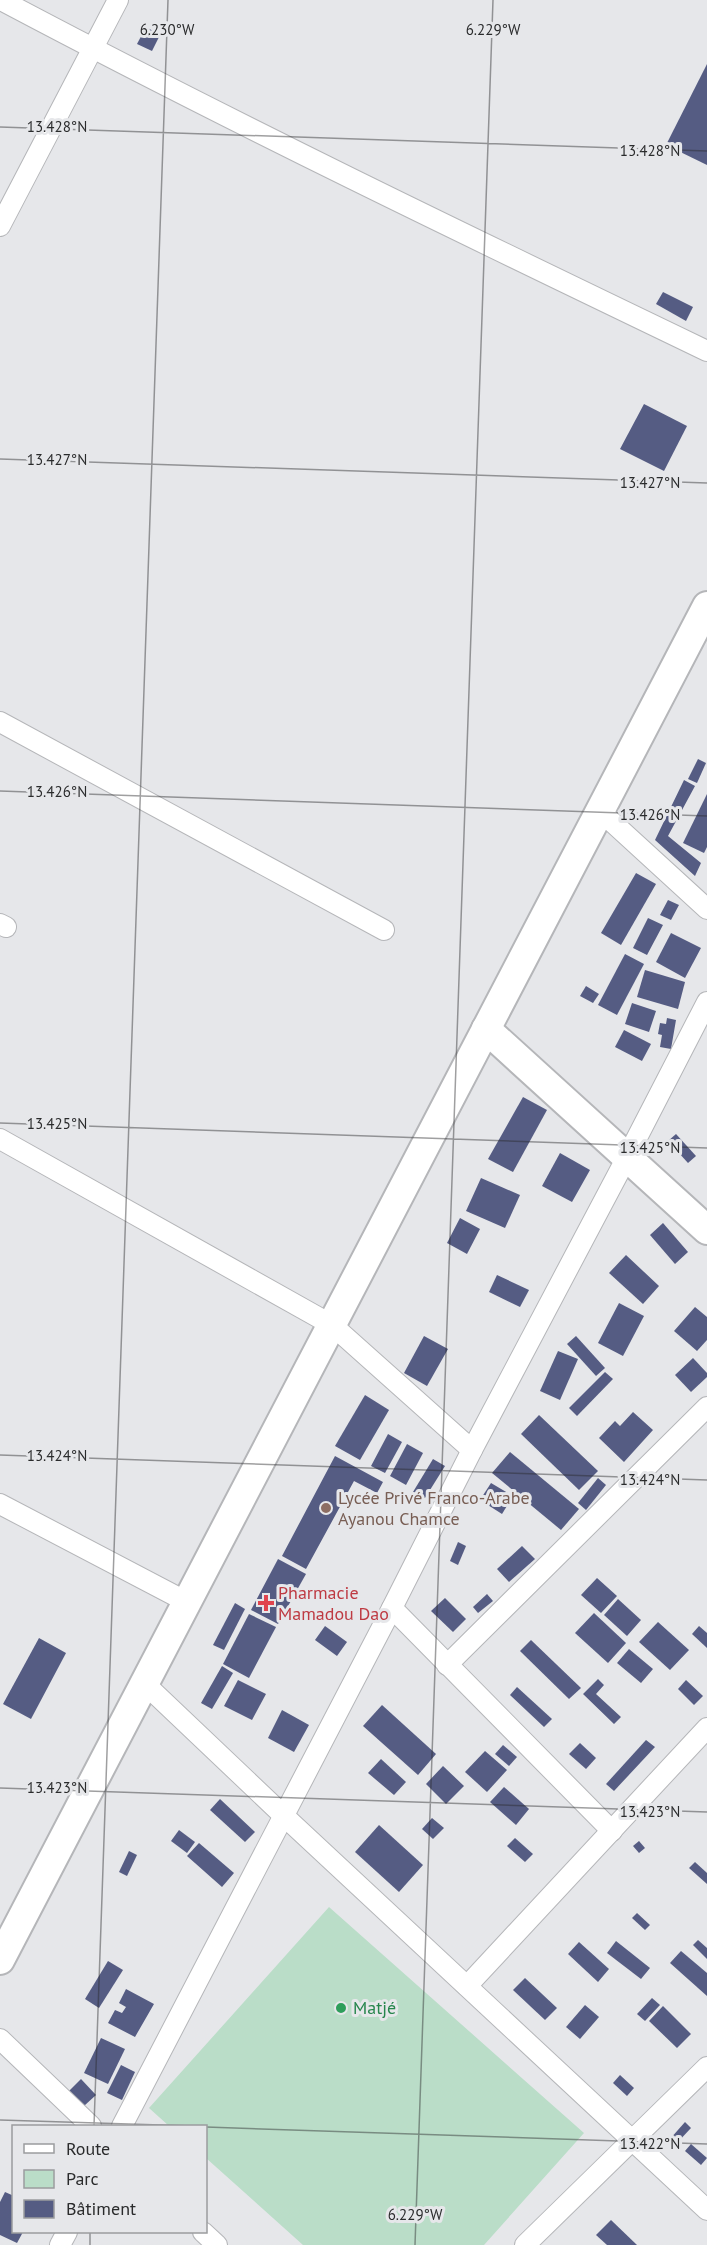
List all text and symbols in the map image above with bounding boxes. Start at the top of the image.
text: 6.230°W [140,20,195,39]
text: 6.229°W [466,20,521,39]
text: 13.428°N [27,117,87,136]
text: 13.428°N [620,141,680,160]
text: 13.427°N [27,450,87,469]
text: 13.427°N [620,473,680,492]
text: 13.426°N [27,782,87,801]
text: 13.426°N [620,805,680,824]
text: 13.425°N [27,1114,87,1133]
text: 13.425°N [620,1138,680,1157]
text: 13.424°N [27,1446,87,1465]
text: 13.424°N [620,1470,680,1489]
place label: Lycée Privé Franco-Arabe Ayanou Chamce [338,1486,530,1530]
marker: Lycée Privé Franco-Arabe Ayanou Chamce [319,1501,333,1515]
place label: Pharmacie Mamadou Dao [278,1581,389,1625]
marker: Pharmacie Mamadou Dao [259,1596,273,1610]
text: 13.423°N [27,1778,87,1797]
text: 13.423°N [620,1802,680,1821]
place label: Matjé [353,1996,396,2019]
marker: Matjé [334,2001,348,2015]
legend [12,2125,207,2233]
text: 13.422°N [620,2134,680,2153]
text: Route [66,2137,110,2160]
text: Parc [66,2167,99,2190]
text: Bâtiment [66,2197,136,2220]
text: 6.229°W [388,2205,443,2224]

